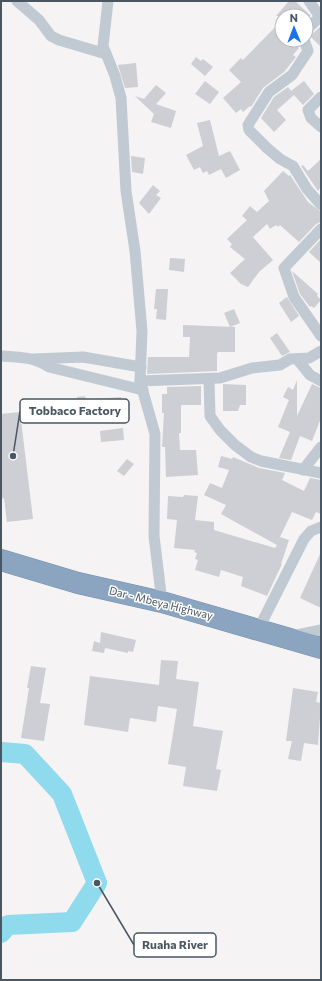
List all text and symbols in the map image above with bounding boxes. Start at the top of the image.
north arrow [274,8,314,48]
text: N [290,11,298,24]
callout: Tobbaco Factory [20,399,129,423]
text: Tobbaco Factory [29,403,122,417]
street label: Dar - Mbeya Highway [108,583,215,622]
callout: Ruaha River [134,933,216,957]
text: Ruaha River [142,937,208,951]

